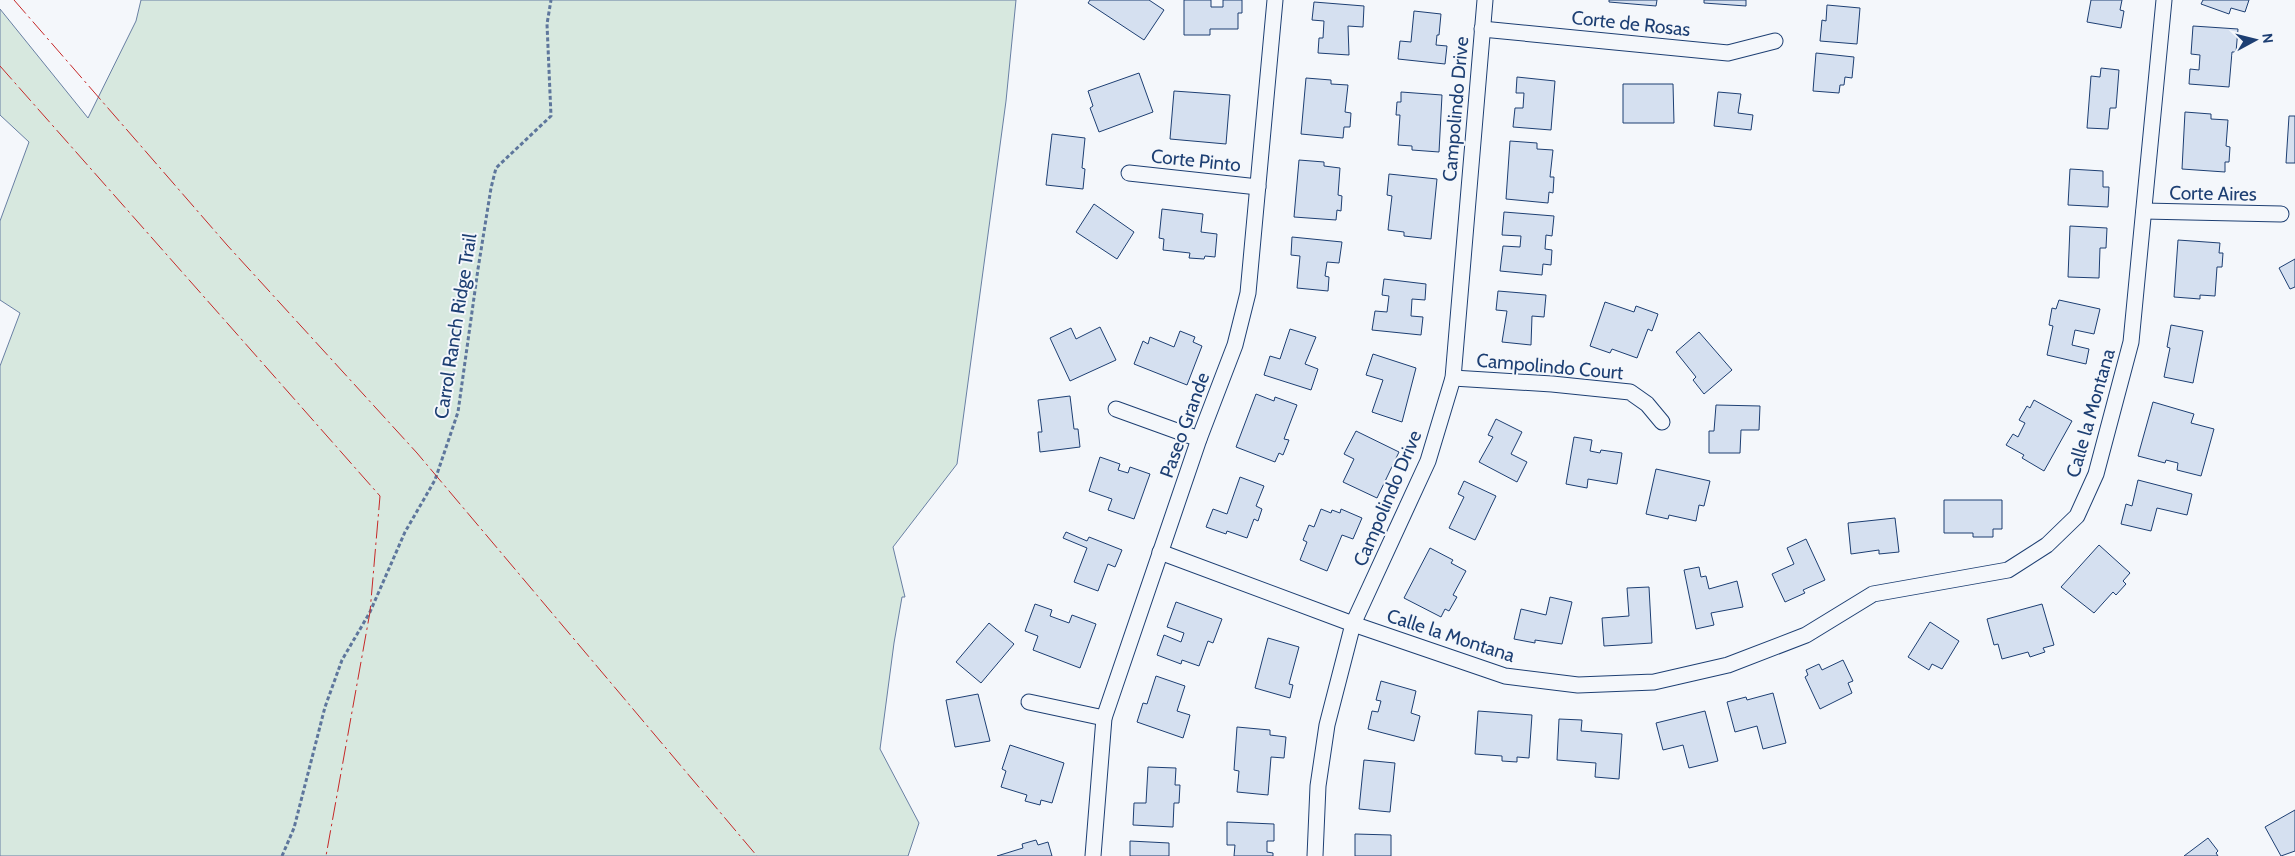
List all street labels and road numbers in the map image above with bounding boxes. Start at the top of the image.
street label: Corte de Rosas [1570,6,1692,41]
street label: Campolindo Drive [1438,35,1473,183]
street label: Corte Pinto [1150,144,1242,177]
street label: Corte Aires [2169,181,2257,206]
street label: Carrol Ranch Ridge Trail [429,231,482,420]
street label: Calle la Montana [2061,346,2120,480]
street label: Campolindo Court [1476,349,1625,384]
street label: Paseo Grande [1155,369,1214,481]
street label: Campolindo Drive [1348,426,1427,570]
street label: Calle la Montana [1384,604,1518,667]

